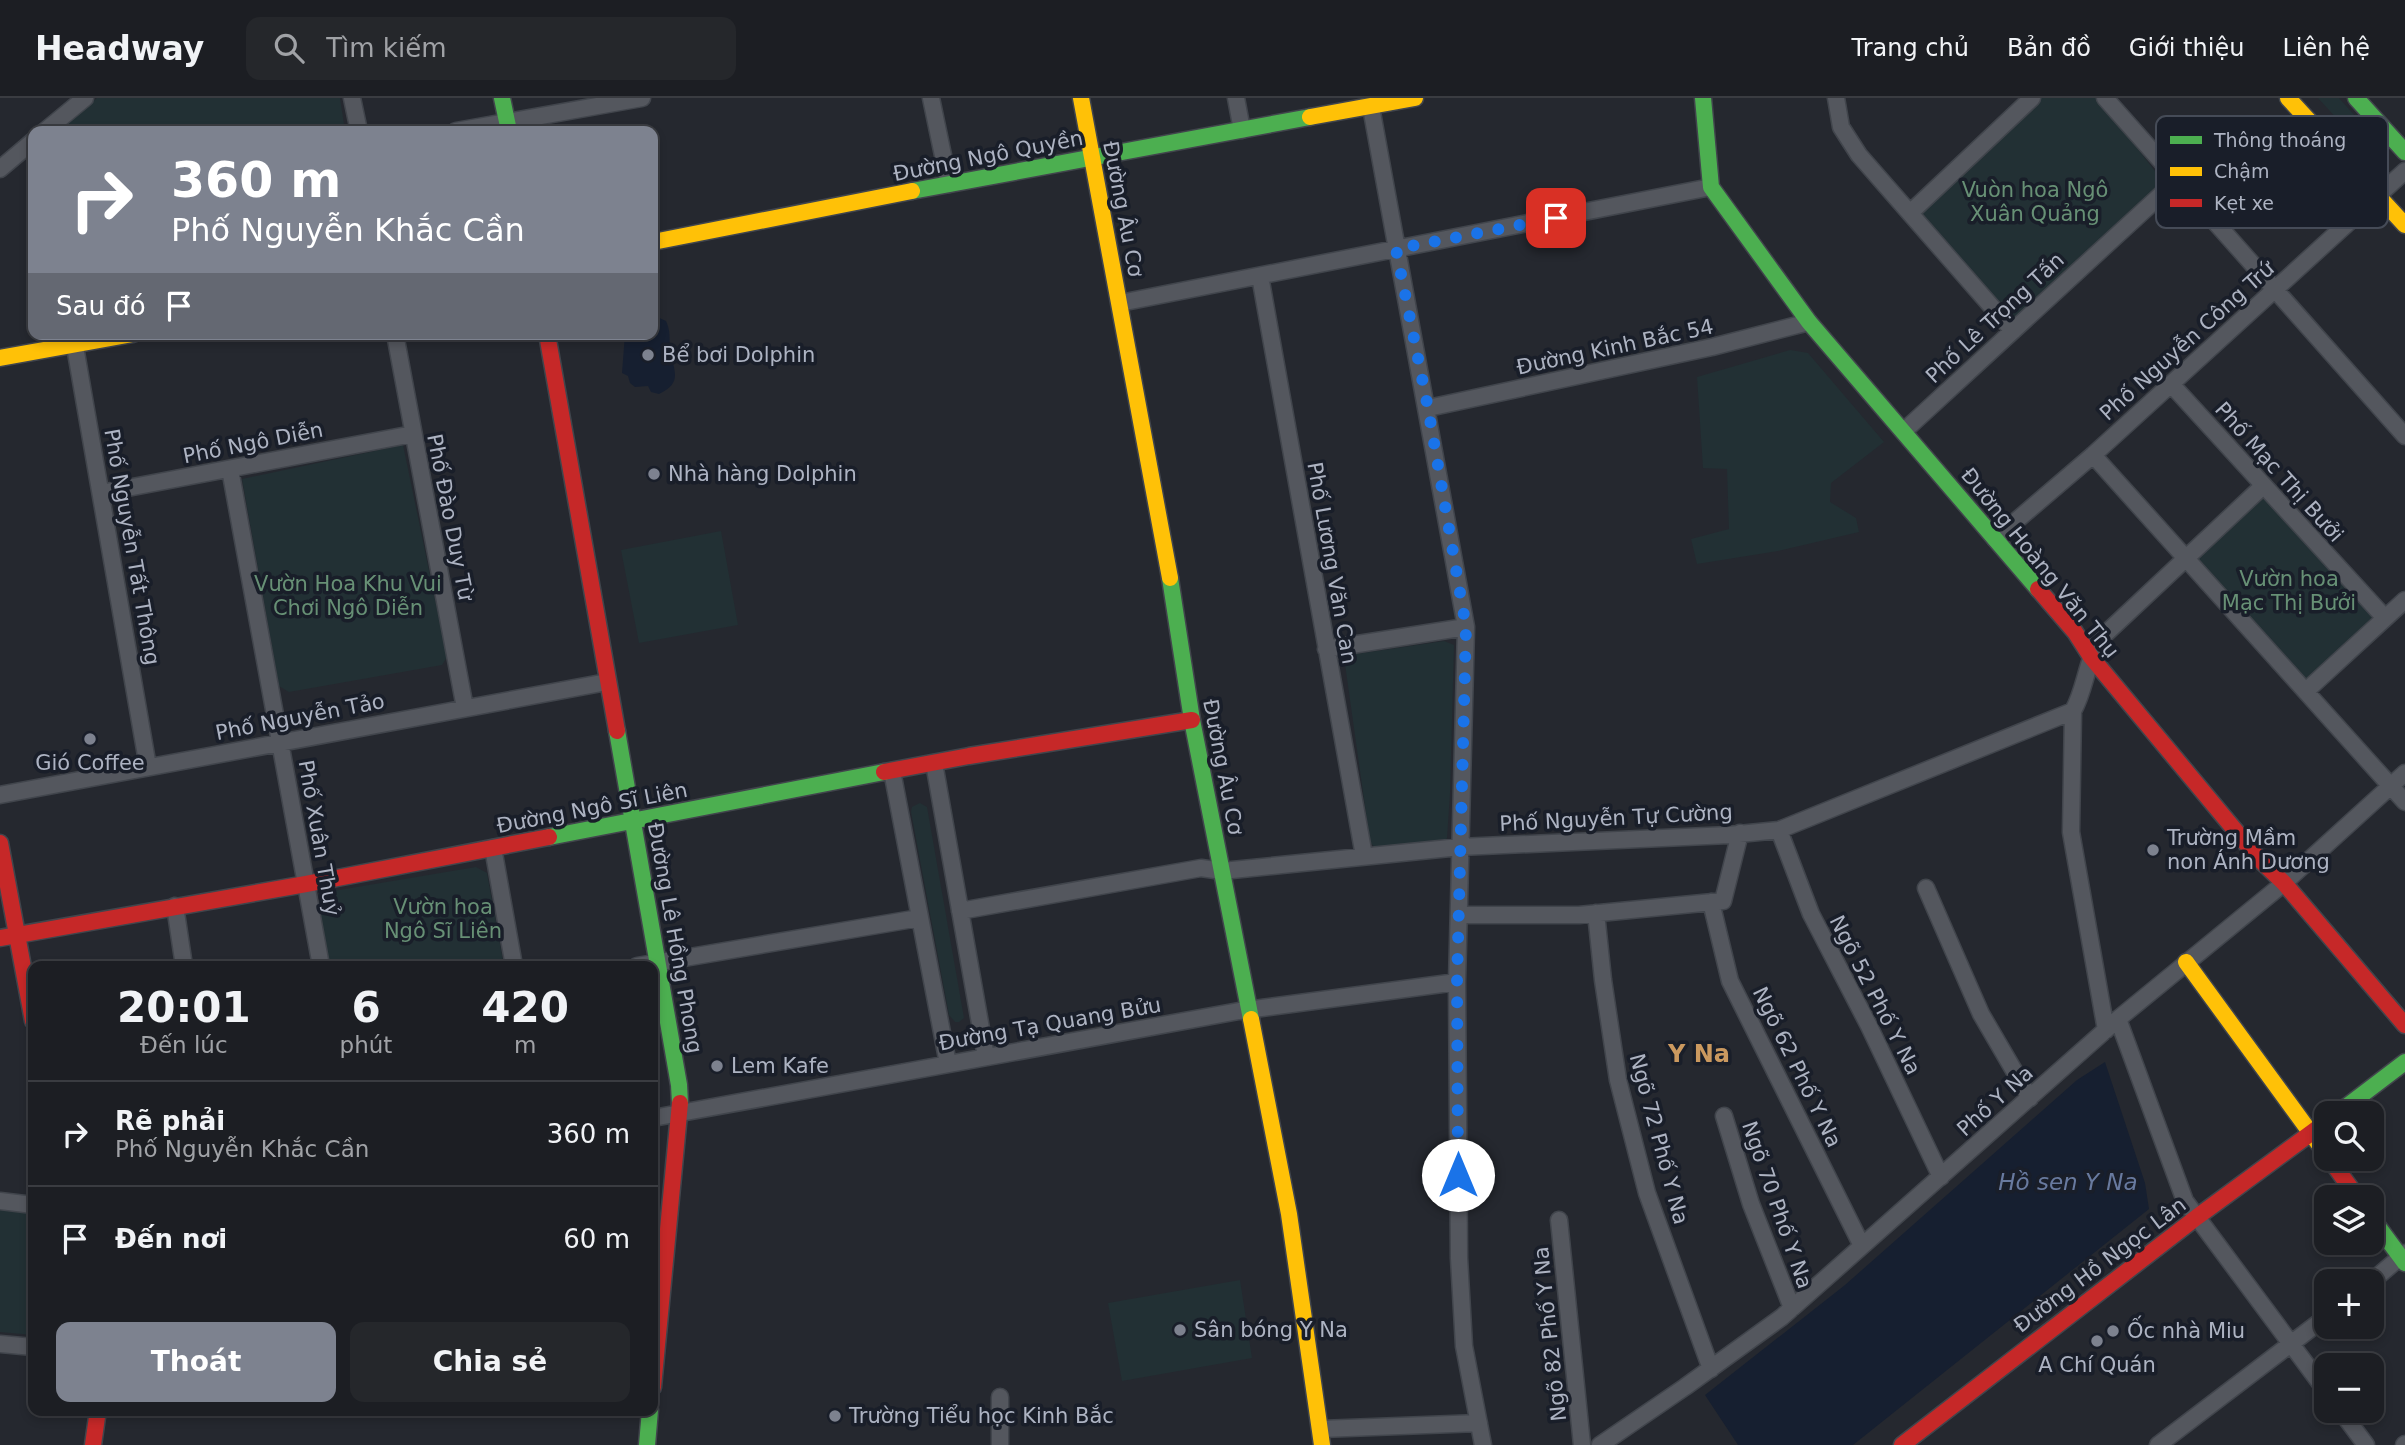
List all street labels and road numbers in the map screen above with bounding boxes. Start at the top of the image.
street label: Đường Ngô Quyền [891,126,1085,186]
street label: Đường Âu Cơ [1098,139,1149,279]
street label: Phố Lê Trọng Tấn [1921,248,2069,388]
street label: Phố Nguyễn Công Trứ [2094,255,2280,425]
street label: Đường Kinh Bắc 54 [1514,314,1716,380]
street label: Phố Mạc Thị Bưởi [2210,397,2348,547]
street label: Phố Ngô Diễn [181,417,325,468]
street label: Phố Nguyễn Tất Thông [99,427,166,667]
street label: Phố Đào Duy Từ [422,432,478,604]
street label: Phố Lương Văn Can [1302,460,1362,666]
street label: Đường Hoàng Văn Thụ [1956,463,2124,663]
street label: Phố Nguyễn Tảo [213,688,387,745]
street label: Đường Âu Cơ [1198,697,1249,837]
street label: Phố Xuân Thuỷ [293,758,345,918]
street label: Đường Ngô Sĩ Liên [495,778,689,838]
street label: Phố Nguyễn Tự Cường [1499,799,1733,836]
street label: Đường Lê Hồng Phong [643,821,707,1055]
street label: Ngõ 52 Phố Y Na [1824,911,1926,1079]
street label: Ngõ 62 Phố Y Na [1748,983,1846,1151]
street label: Đường Tạ Quang Bửu [937,993,1163,1055]
street label: Ngõ 72 Phố Y Na [1625,1051,1693,1227]
street label: Phố Y Na [1952,1061,2038,1141]
street label: Ngõ 70 Phố Y Na [1737,1118,1817,1292]
street label: Đường Hồ Ngọc Lân [2009,1193,2191,1337]
street label: Ngõ 82 Phố Y Na [1529,1245,1571,1423]

